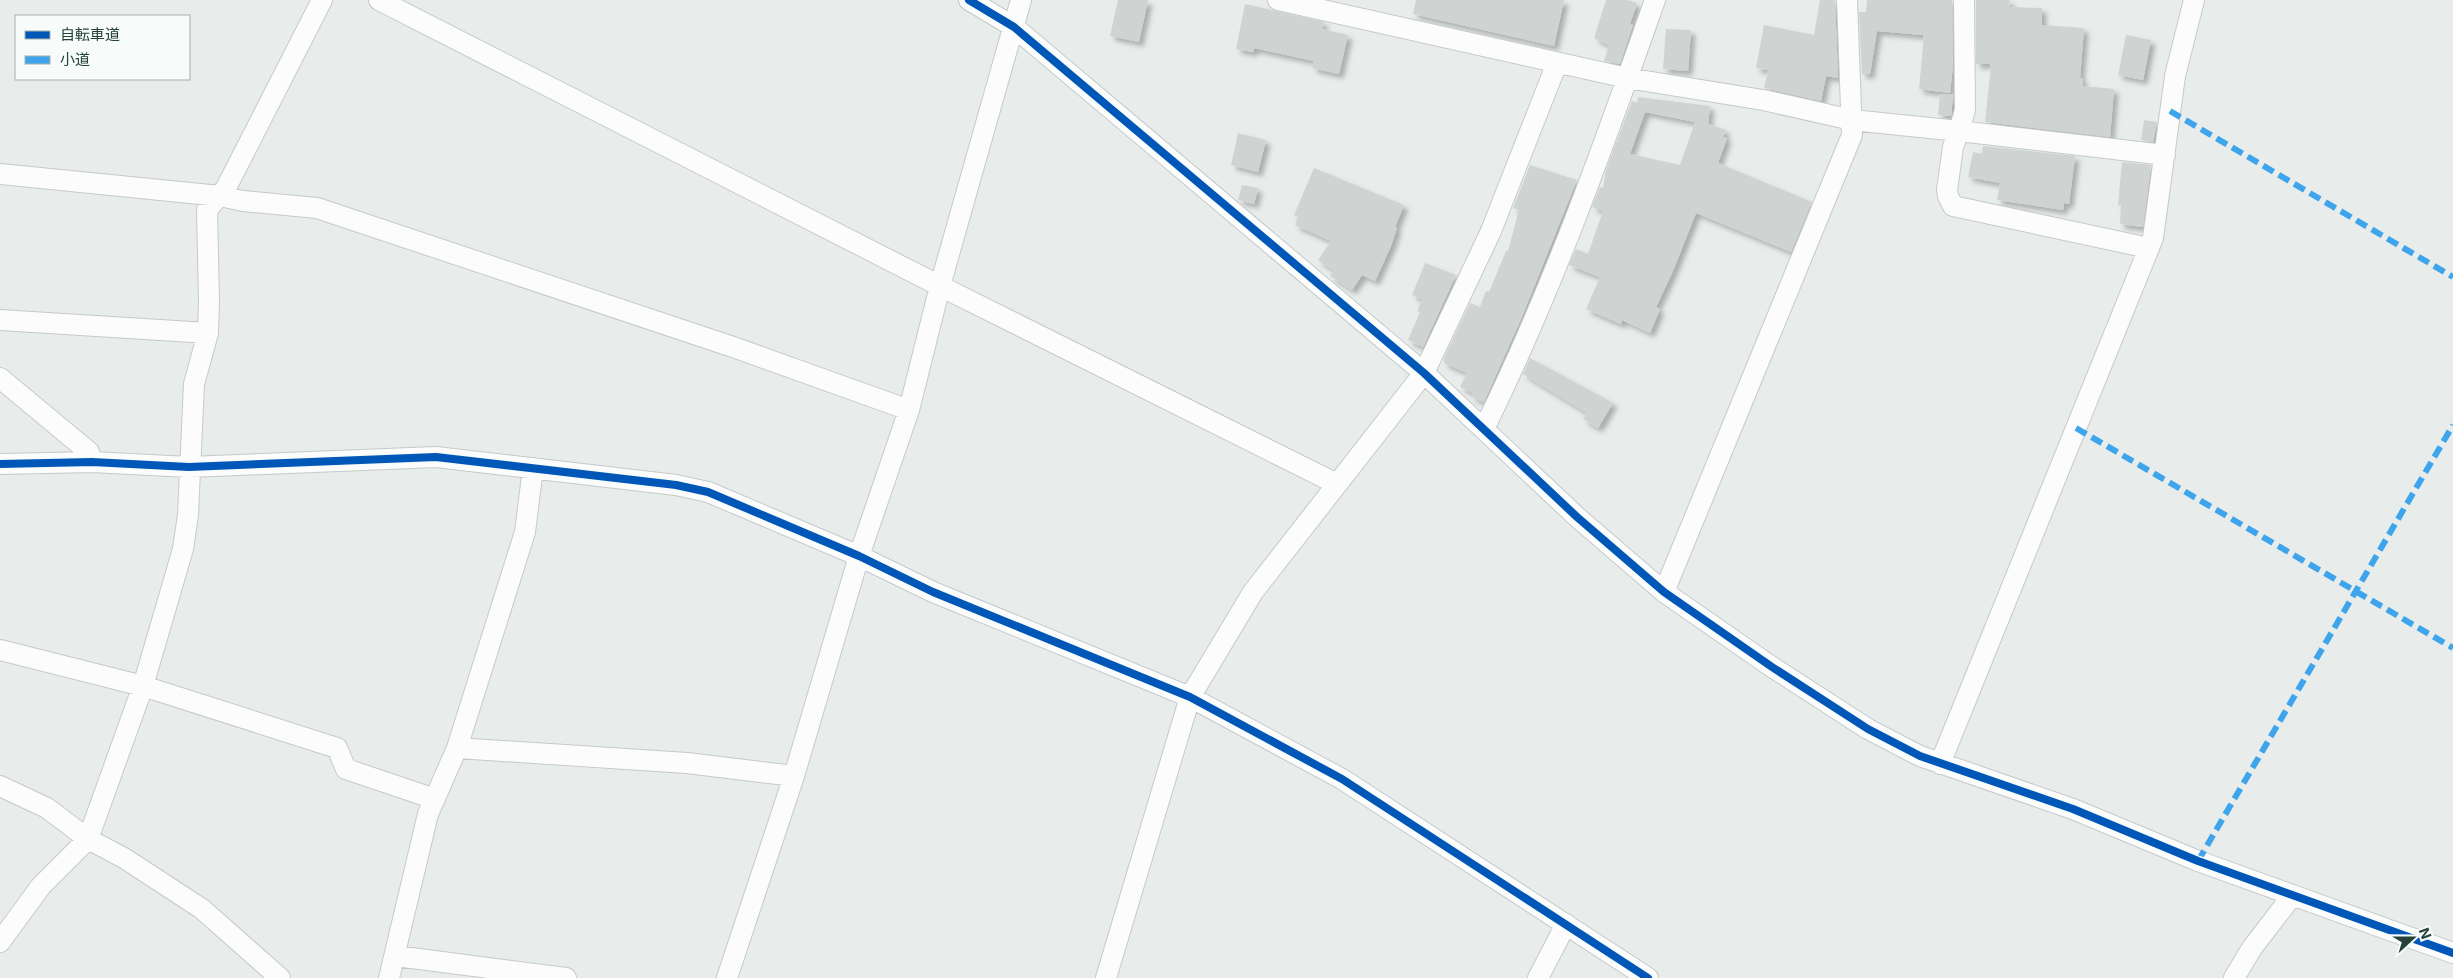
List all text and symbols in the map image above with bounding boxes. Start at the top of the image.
legend [15,15,190,80]
text: 自転車道 [60,25,120,44]
text: 小道 [60,50,90,69]
north arrow [2388,913,2438,963]
text: N [2416,925,2435,941]

